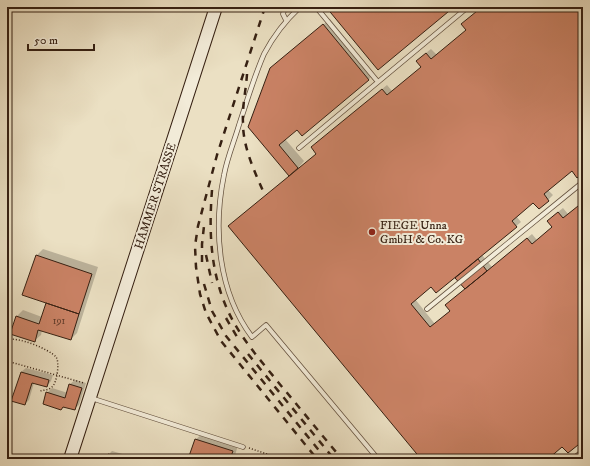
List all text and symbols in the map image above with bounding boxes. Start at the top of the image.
scale bar [28,26,94,52]
text: 50 m [34,33,58,48]
street label: HAMMER STRASSE [131,141,180,251]
place label: FIEGE Unna GmbH & Co. KG [380,218,464,247]
marker: FIEGE Unna GmbH & Co. KG [367,227,377,237]
house number: 191 [53,315,65,327]

